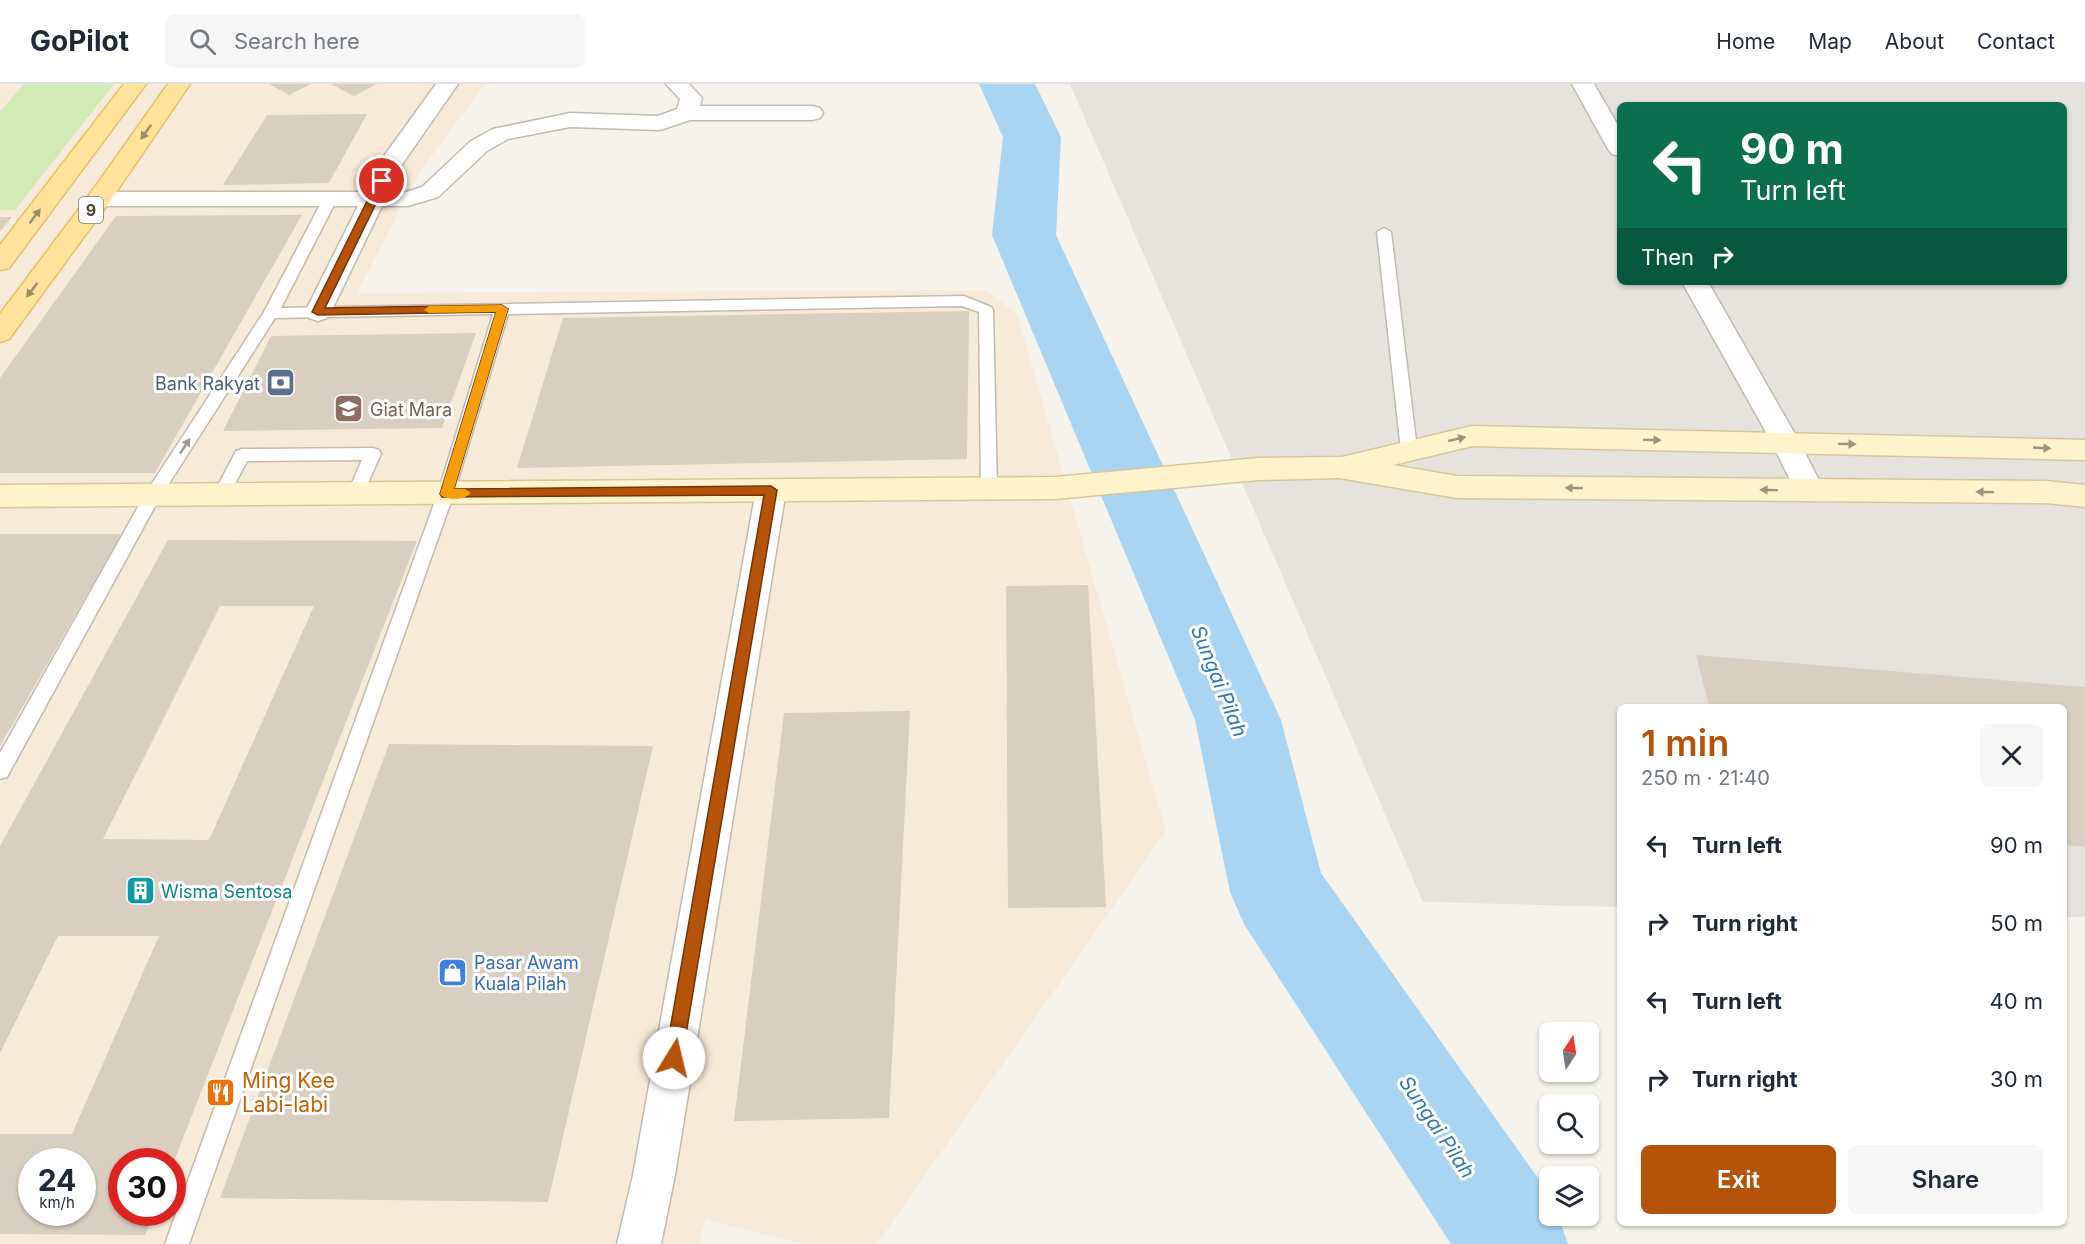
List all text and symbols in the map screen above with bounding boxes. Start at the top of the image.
search box [165,14,585,68]
text: GoPilot [30,24,129,58]
icon: search [186,25,219,58]
text: Search here [234,28,360,54]
text: Home [1716,29,1775,54]
text: Map [1808,29,1852,54]
text: About [1885,29,1944,54]
text: Contact [1977,29,2055,54]
text: 90 m [1740,123,1844,174]
one-way arrow [141,124,152,140]
icon: left [1641,126,1719,204]
pin [356,155,407,206]
icon: arrive [365,164,398,197]
text: Turn left [1740,174,1846,207]
road number: 9 [79,197,103,223]
one-way arrow [29,208,41,223]
icon: right [1706,240,1739,273]
text: Then [1641,244,1694,270]
one-way arrow [26,283,38,298]
bank icon: Bank Rakyat [265,367,297,399]
place label: Bank Rakyat [155,373,260,394]
school or university icon: Giat Mara [333,393,365,425]
place label: Giat Mara [370,399,452,420]
one-way arrow [1448,434,1467,444]
one-way arrow [1643,435,1662,445]
one-way arrow [179,438,190,454]
one-way arrow [1838,439,1857,449]
one-way arrow [2032,444,2051,453]
one-way arrow [1564,483,1583,493]
one-way arrow [1759,485,1778,495]
one-way arrow [1975,487,1994,497]
water label: Sungai Pilah [1186,622,1252,740]
text: 1 min [1641,721,1729,765]
button: close [1980,724,2043,787]
text: 250 m · 21:40 [1641,766,1770,790]
icon: left [1641,829,1674,862]
text: Turn left [1692,832,1782,858]
text: 90 m [1990,832,2043,858]
building icon: Wisma Sentosa [124,875,156,907]
place label: Wisma Sentosa [161,881,292,902]
icon: right [1641,907,1674,940]
text: Turn right [1692,910,1798,936]
text: 50 m [1990,910,2043,936]
place label: Pasar Awam Kuala Pilah [474,952,579,994]
shop icon: Pasar Awam Kuala Pilah [437,956,469,988]
icon: left [1641,985,1674,1018]
text: Turn left [1692,988,1782,1014]
text: 40 m [1989,988,2043,1014]
north arrow [1539,1022,1599,1082]
map controls [1539,1022,1599,1226]
position arrow [642,1026,706,1090]
icon: right [1641,1063,1674,1096]
text: Turn right [1692,1066,1798,1092]
text: 30 m [1990,1066,2043,1092]
place label: Ming Kee Labi-labi [242,1068,335,1117]
water label: Sungai Pilah [1394,1071,1480,1183]
restaurant icon: Ming Kee Labi-labi [205,1076,237,1108]
button: search [1539,1094,1599,1154]
button: Exit [1641,1145,1836,1214]
button: Share [1848,1145,2043,1214]
speed limit sign: 30 [108,1148,186,1226]
text: 24 [38,1162,76,1198]
button: layers [1539,1166,1599,1226]
text: km/h [39,1193,75,1212]

